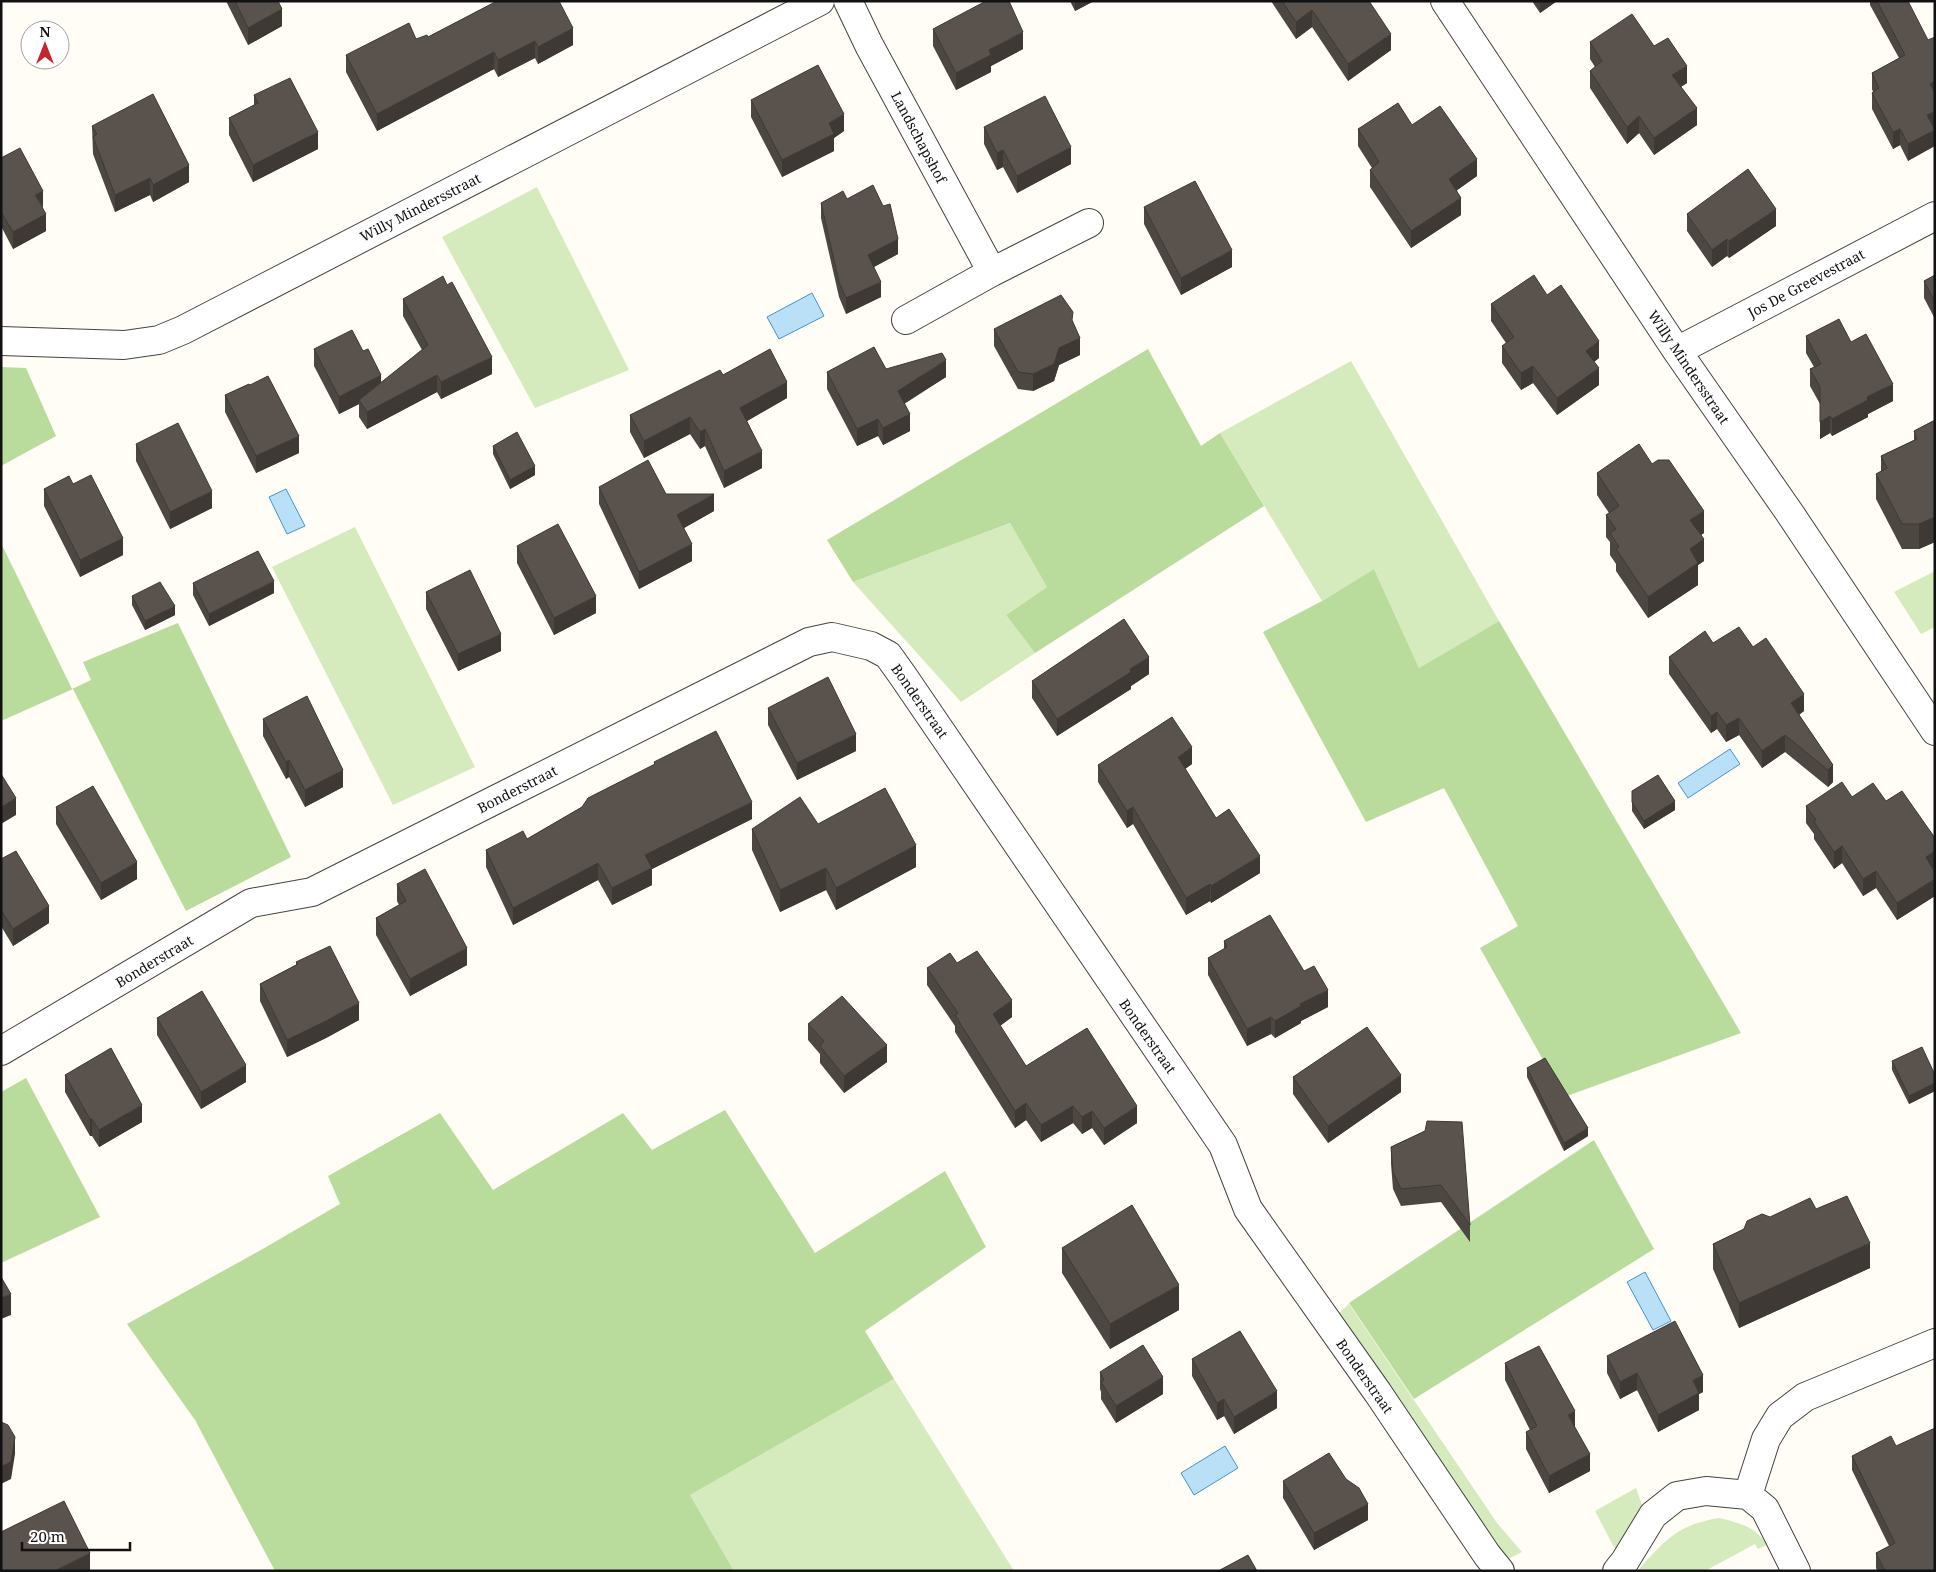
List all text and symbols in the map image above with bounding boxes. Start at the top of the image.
north arrow [20,20,70,70]
text: N [39,22,51,41]
street label: Landschapshof [887,88,952,188]
street label: Willy Mindersstraat [356,168,484,246]
street label: Jos De Greevestraat [1743,244,1868,322]
street label: Willy Mindersstraat [1644,306,1734,428]
street label: Bonderstraat [887,660,953,742]
street label: Bonderstraat [474,761,560,817]
street label: Bonderstraat [112,930,196,992]
street label: Bonderstraat [1115,995,1181,1077]
street label: Bonderstraat [1332,1335,1398,1417]
scale bar [22,1520,130,1552]
text: 20 m [30,1526,65,1546]

